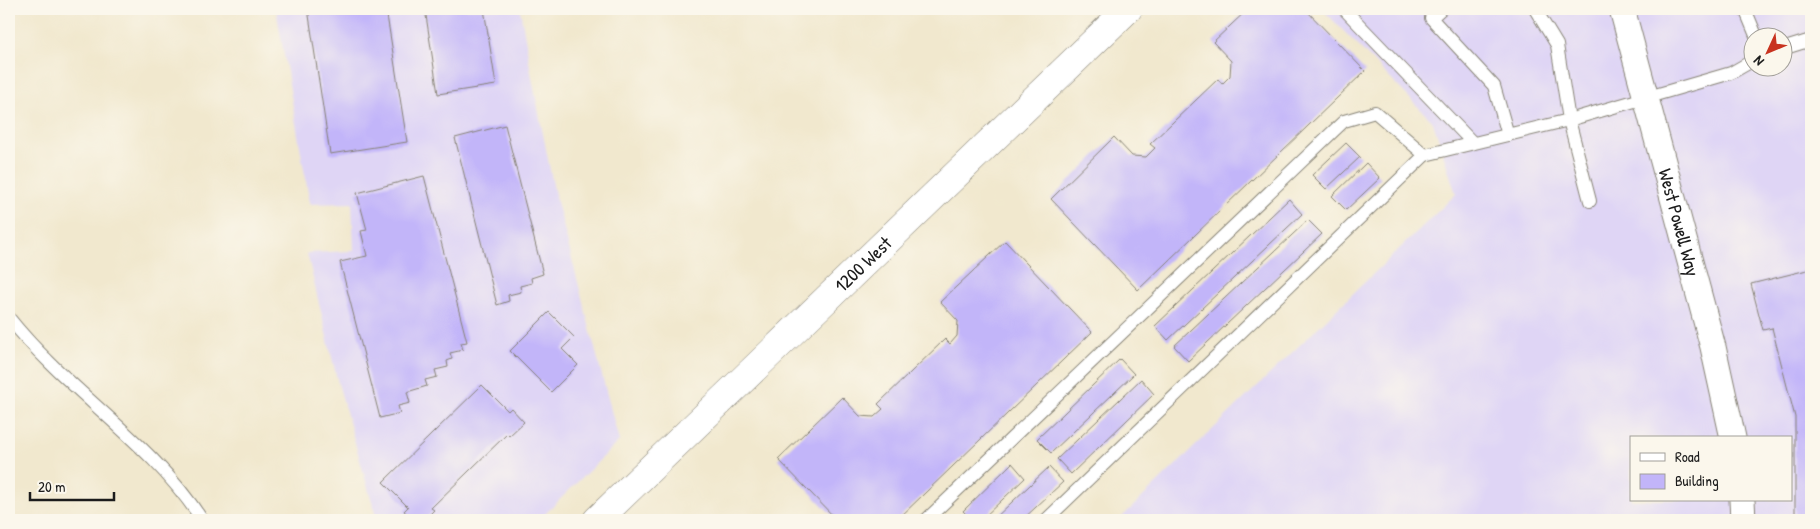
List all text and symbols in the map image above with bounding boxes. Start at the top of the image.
north arrow [1742,28,1792,78]
text: N [1748,52,1768,71]
street label: West Powell Way [1653,166,1706,279]
street label: 1200 West [829,230,898,298]
legend [1630,436,1792,502]
text: Road [1675,446,1700,467]
scale bar [30,469,114,501]
text: Building [1675,470,1719,491]
text: 20 m [38,476,65,497]

